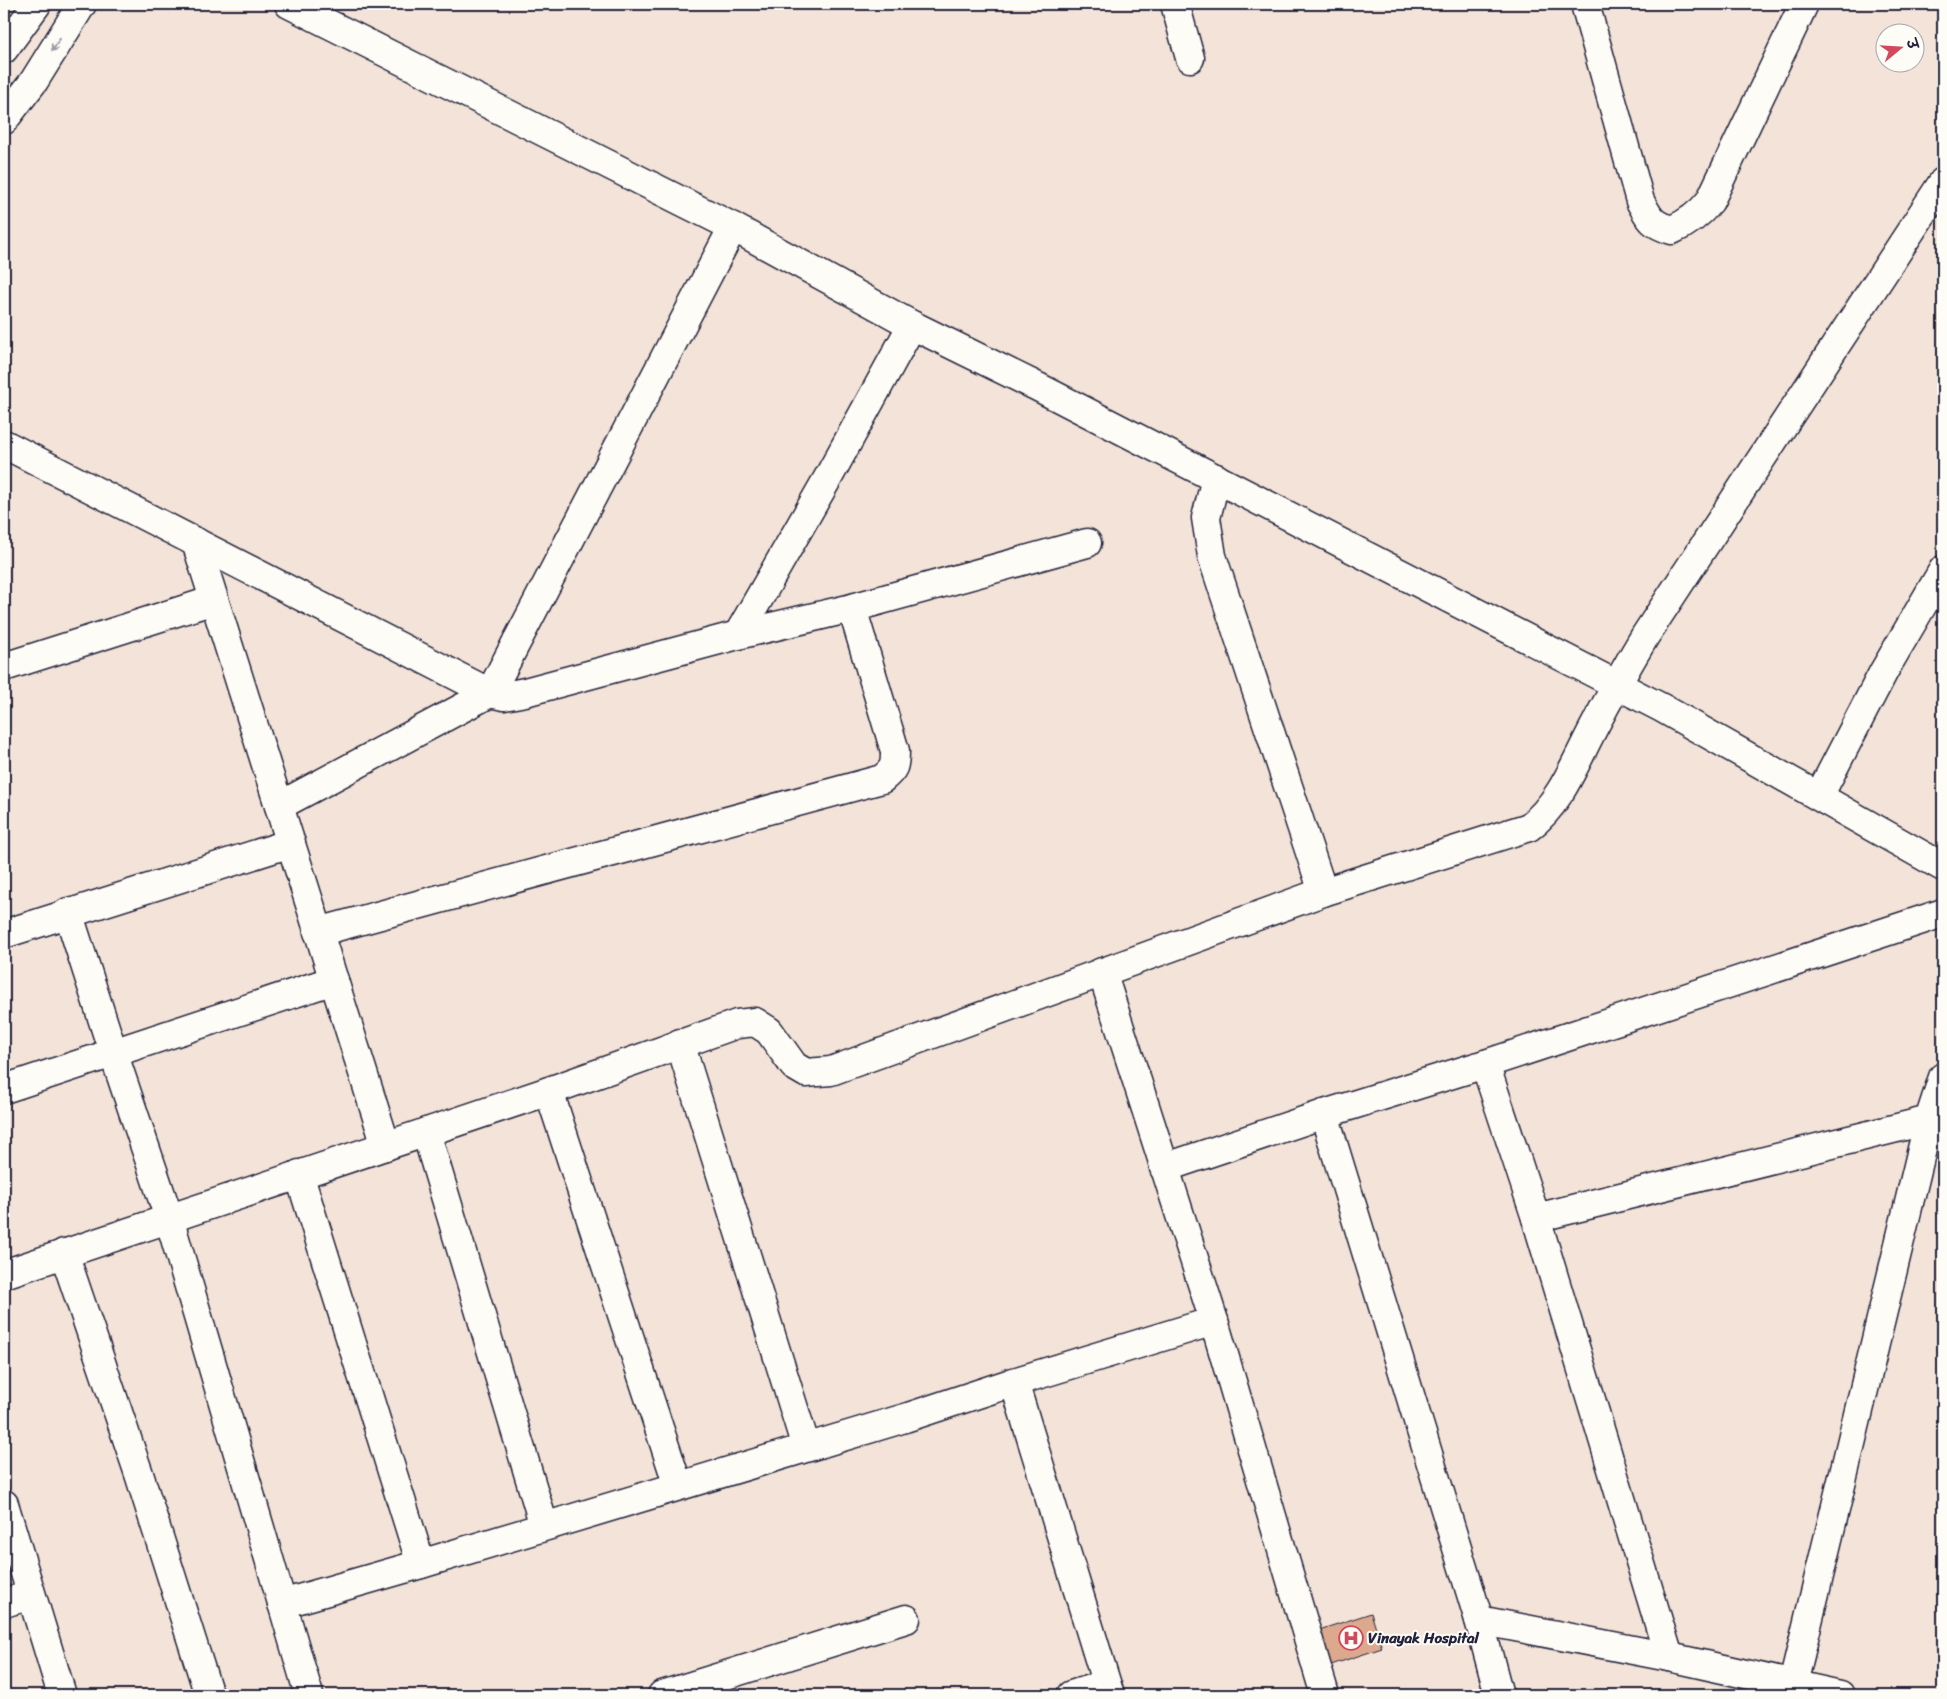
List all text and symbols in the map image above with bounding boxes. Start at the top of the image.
north arrow [1874,22,1924,72]
text: उ [1898,34,1926,54]
one-way arrow [51,38,61,52]
hospital icon: Vinayak Hospital [1338,1625,1364,1651]
place label: Vinayak Hospital [1368,1625,1480,1651]

